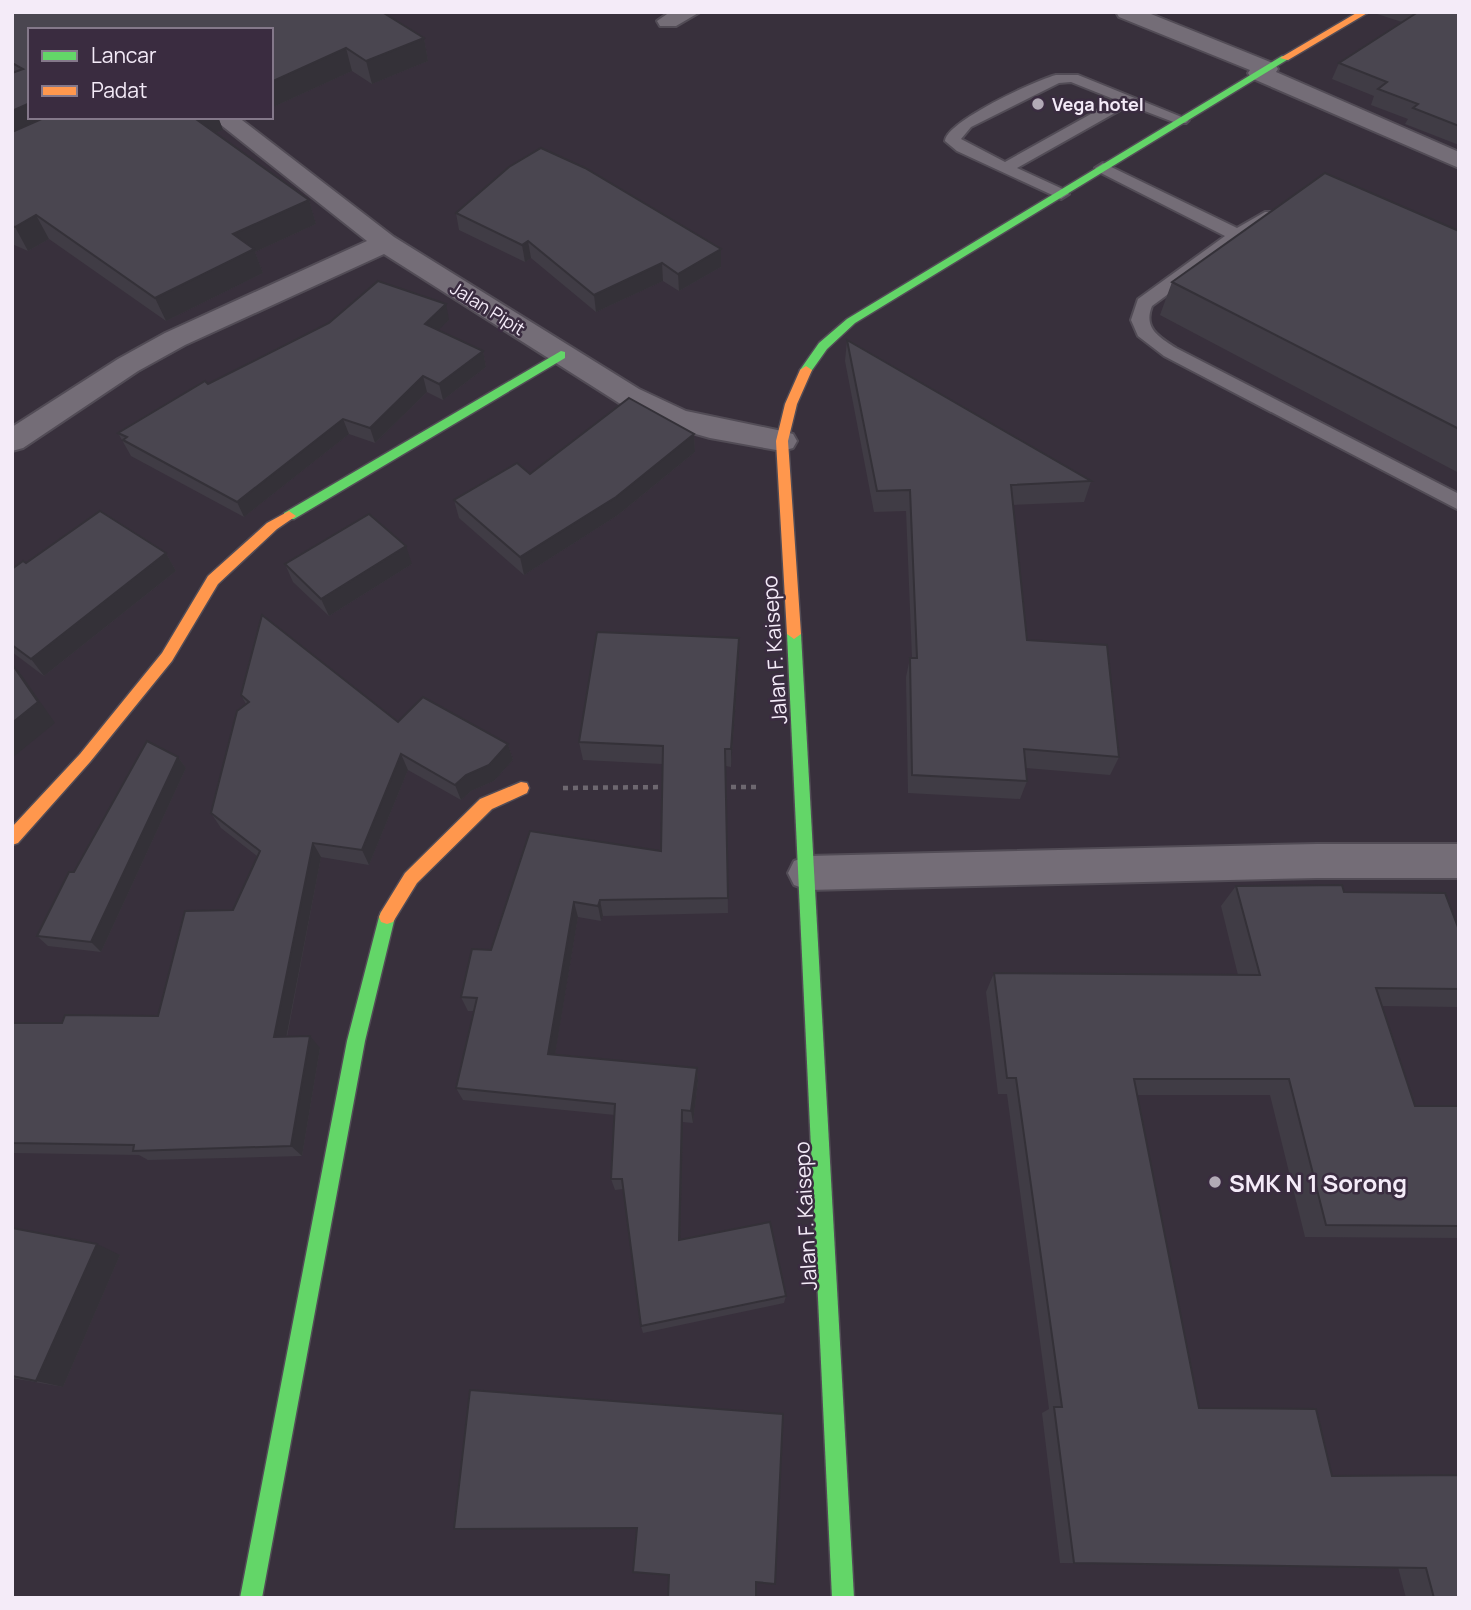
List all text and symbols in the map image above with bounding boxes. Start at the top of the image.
legend [28,28,273,119]
text: Lancar [91,41,157,69]
text: Padat [91,76,147,104]
place label: Vega hotel [1052,92,1144,116]
marker: Vega hotel [1030,96,1046,112]
street label: Jalan Pipit [446,276,530,340]
street label: Jalan F. Kaisepo [755,575,793,725]
street label: Jalan F. Kaisepo [787,1141,823,1291]
place label: SMK N 1 Sorong [1229,1166,1407,1199]
marker: SMK N 1 Sorong [1207,1174,1223,1190]

